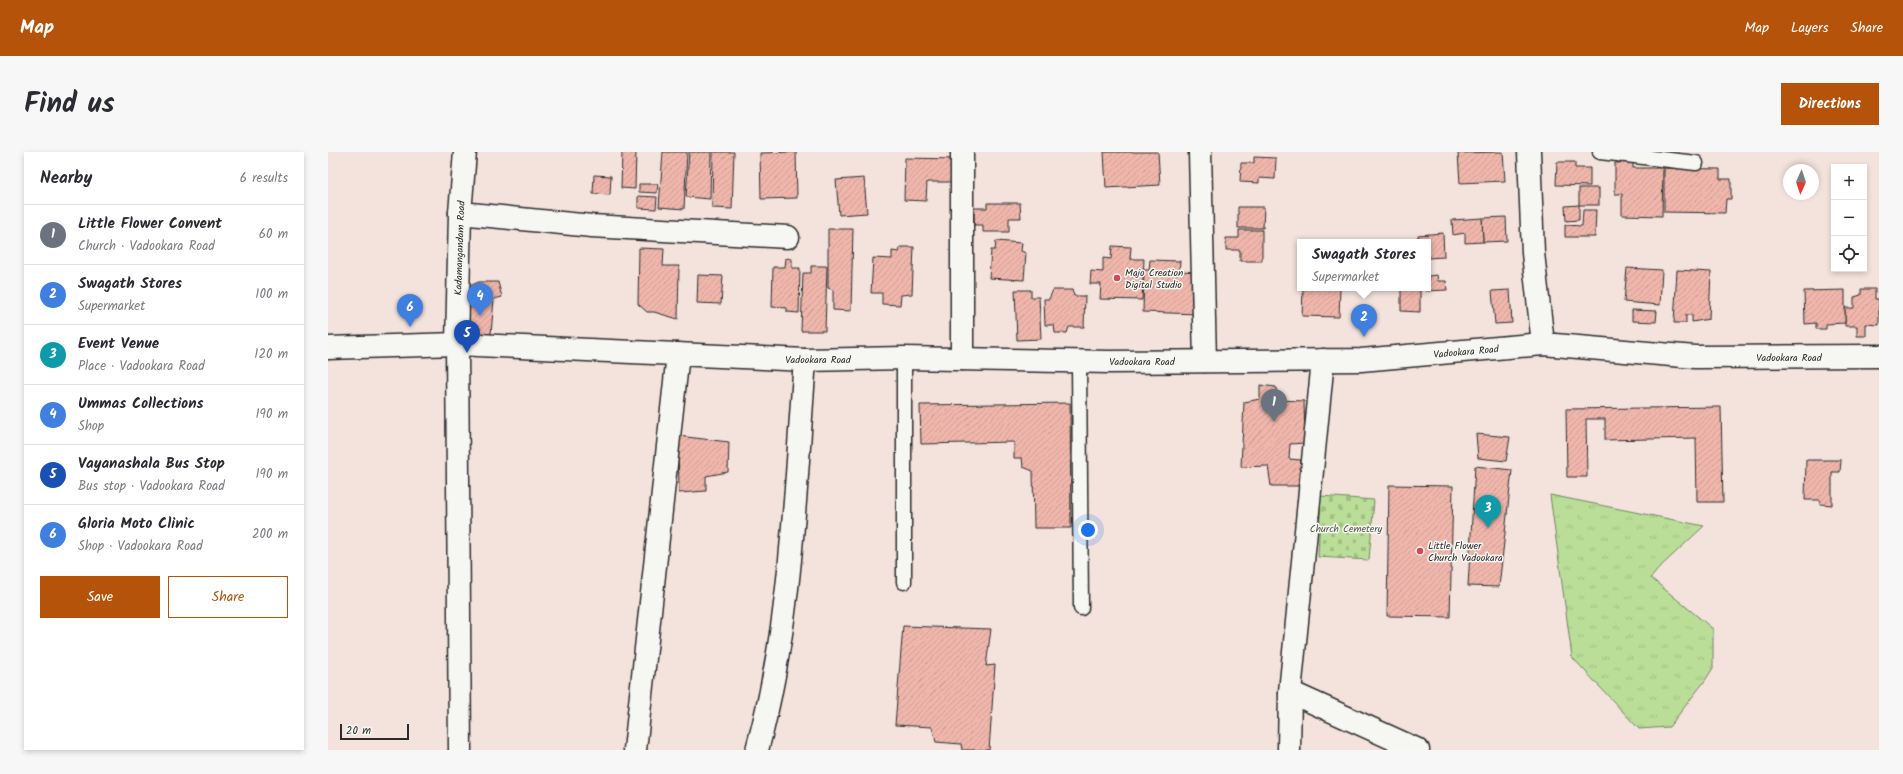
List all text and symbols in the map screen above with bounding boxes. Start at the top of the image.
text: Map [20,13,54,43]
text: Map [1745,17,1769,39]
text: Layers [1791,17,1829,39]
text: Share [1851,17,1883,39]
text: Find us [24,82,115,127]
button: Directions [1781,83,1879,125]
north arrow [1783,164,1819,200]
map controls [1831,164,1867,272]
button: + [1831,164,1867,200]
text: Nearby [40,165,92,192]
text: 6 results [240,168,288,189]
street label: Kadamangandam Road [450,199,470,296]
button: − [1831,200,1867,236]
text: Little Flower Convent [78,212,222,236]
text: 1 [51,224,55,245]
text: 60 m [259,224,288,245]
text: Church · Vadookara Road [78,236,215,257]
button: locate [1831,236,1867,272]
popup [1297,239,1431,291]
text: Swagath Stores [1312,243,1416,267]
place label: Majo Creation Digital Studio [1125,265,1183,293]
text: Supermarket [1312,267,1379,288]
text: Swagath Stores [78,272,182,296]
marker: Majo Creation Digital Studio [1112,273,1122,283]
pin: 4 [467,283,493,316]
text: 2 [49,284,57,305]
text: 100 m [255,284,288,305]
pin: 6 [397,294,423,327]
text: Supermarket [78,296,145,317]
pin: 2 [1351,304,1377,337]
pin: 5 [454,320,480,353]
text: Event Venue [78,332,159,356]
street label: Vadookara Road [1433,341,1500,363]
text: 3 [49,344,57,365]
text: 120 m [254,344,288,365]
street label: Vadookara Road [1756,350,1823,366]
street label: Vadookara Road [785,352,852,368]
street label: Vadookara Road [1109,354,1176,370]
text: Place · Vadookara Road [78,356,205,377]
pin: 1 [1261,389,1287,422]
text: Ummas Collections [78,392,203,416]
text: 4 [49,404,57,425]
text: 190 m [256,404,288,425]
text: Shop [78,416,104,437]
text: Vayanashala Bus Stop [78,452,225,476]
text: 5 [50,464,56,485]
text: 190 m [256,464,288,485]
text: Bus stop · Vadookara Road [78,476,225,497]
pin: 3 [1475,495,1501,528]
text: Gloria Moto Clinic [78,512,195,536]
your location [1078,520,1098,540]
park label: Church Cemetery [1310,521,1383,537]
text: 6 [49,524,57,545]
text: 200 m [252,524,288,545]
text: Shop · Vadookara Road [78,536,203,557]
place label: Little Flower Church Vadookara [1428,538,1503,566]
marker: Little Flower Church Vadookara [1415,546,1425,556]
button: Save [40,576,160,618]
button: Share [168,576,288,618]
scale bar [340,722,409,741]
text: 20 m [346,722,371,740]

